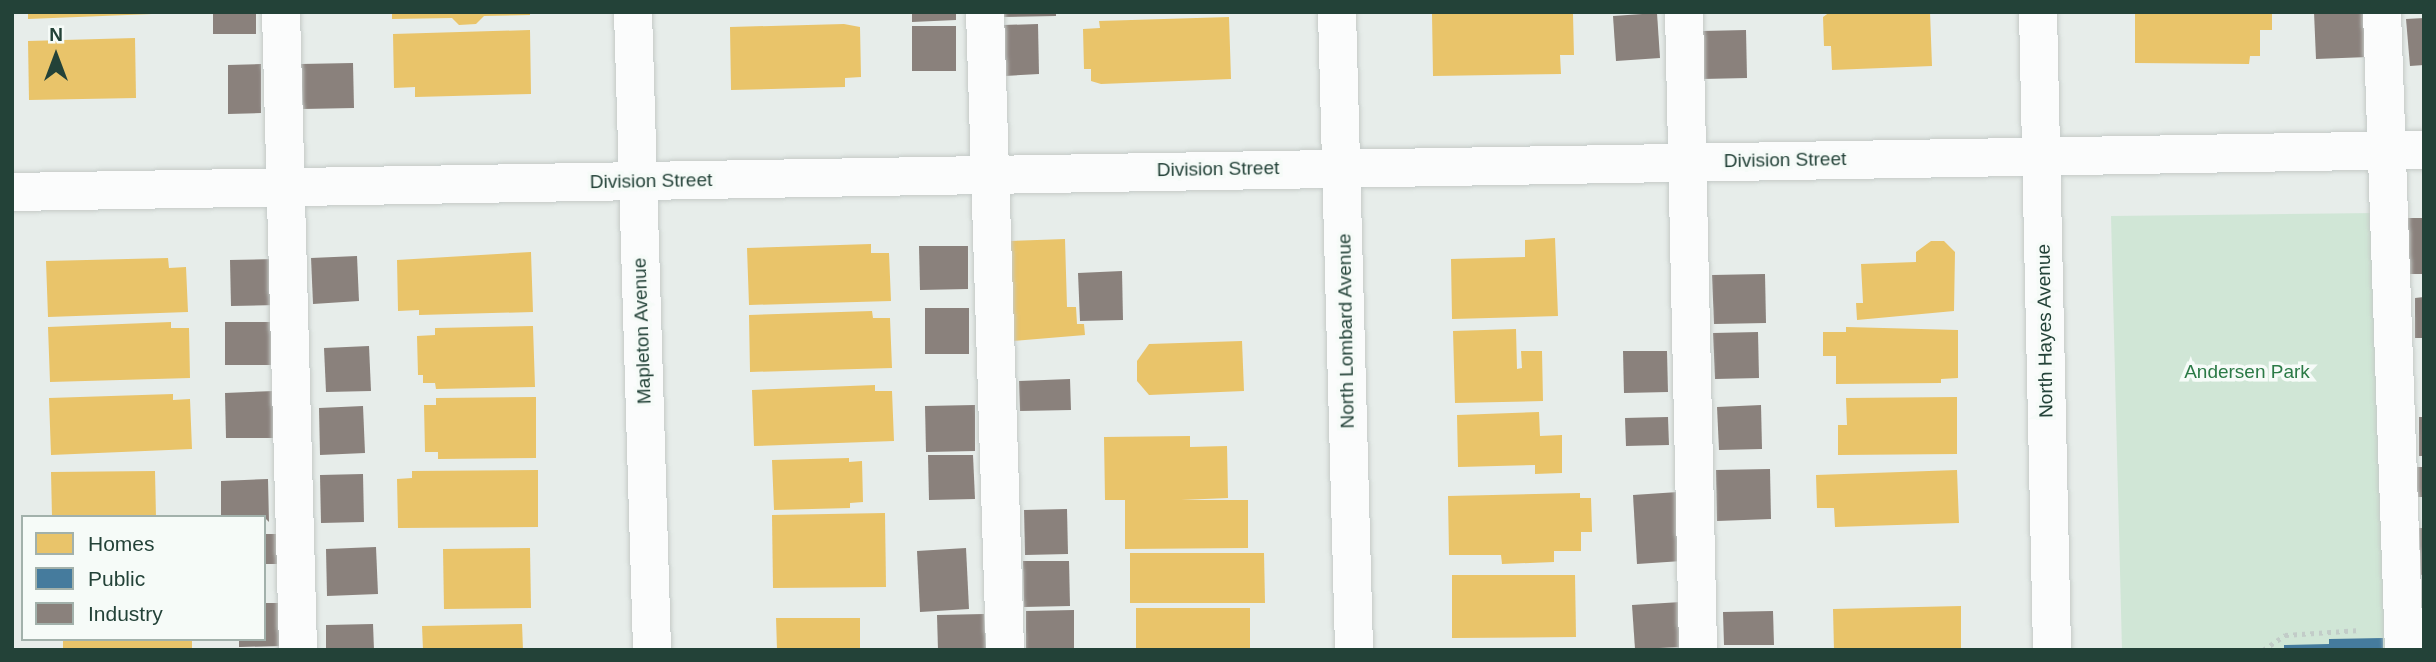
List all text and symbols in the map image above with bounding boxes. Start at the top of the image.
north arrow [21,21,91,91]
text: N [49,24,63,45]
street label: Division Street [1724,148,1846,172]
street label: Division Street [1157,157,1279,181]
street label: Division Street [590,169,712,193]
street label: North Lombard Avenue [1333,233,1359,429]
street label: North Hayes Avenue [2032,243,2058,419]
street label: Mapleton Avenue [628,257,656,405]
park label: Andersen Park [2184,361,2310,383]
legend [21,515,266,641]
text: Homes [88,532,155,555]
text: Public [88,567,145,590]
text: Industry [88,602,163,625]

